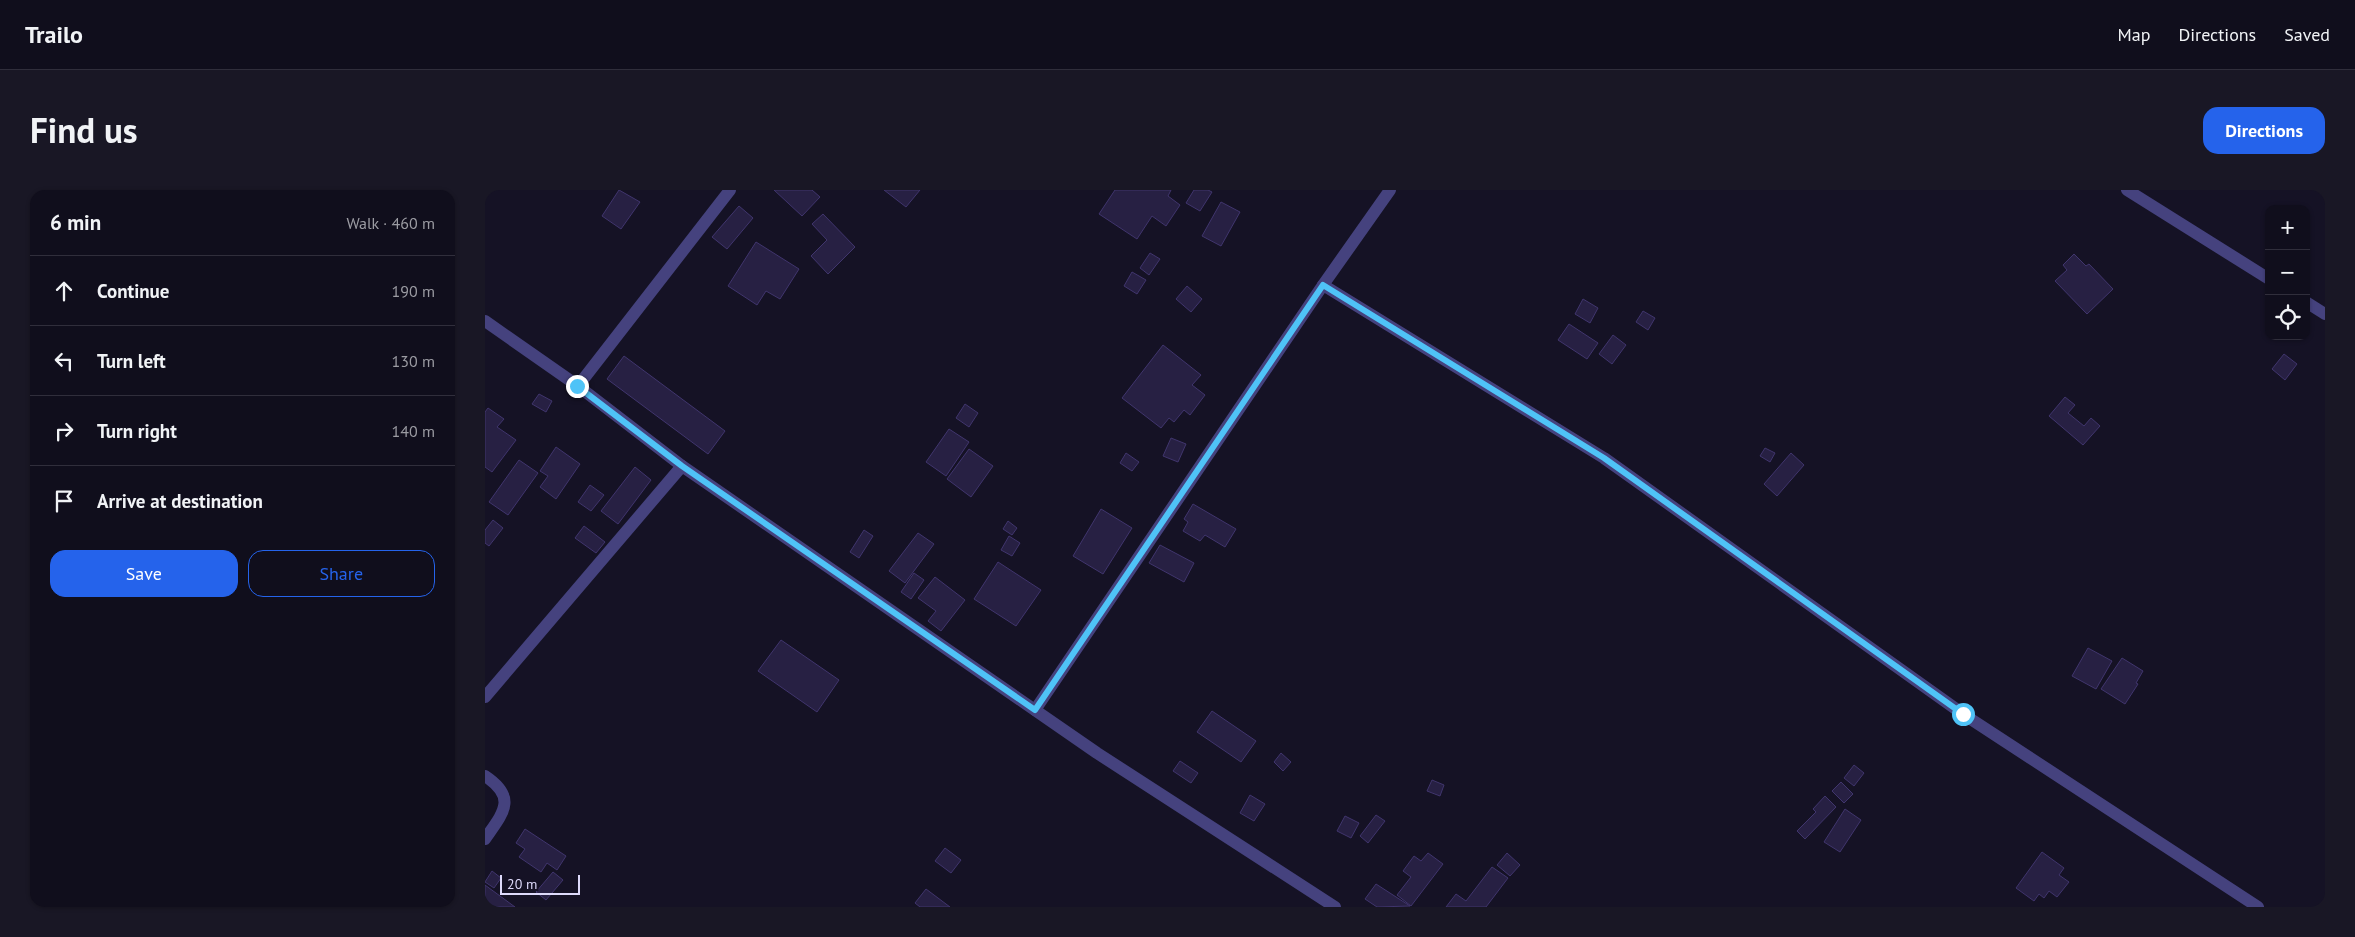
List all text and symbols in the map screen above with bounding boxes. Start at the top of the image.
text: Trailo [25,19,83,50]
text: Map [2118,23,2150,46]
text: Directions [2178,23,2256,46]
text: Saved [2284,23,2330,46]
text: Find us [30,107,138,153]
button: Directions [2203,107,2325,154]
map controls [2265,205,2310,340]
button: + [2265,205,2310,250]
text: 6 min [50,209,101,236]
text: Walk · 460 m [346,213,435,233]
button: − [2265,250,2310,295]
icon: ahead [50,277,78,305]
text: Continue [97,279,169,303]
text: 190 m [392,281,435,301]
button: locate [2265,295,2310,340]
icon: left [50,347,78,375]
text: Turn left [97,349,166,373]
text: 130 m [392,351,435,371]
route end [566,375,589,398]
icon: right [50,417,78,445]
text: Turn right [97,419,177,443]
text: 140 m [392,421,435,441]
icon: arrive [50,487,78,515]
text: Arrive at destination [97,489,263,513]
button: Save [50,550,238,597]
button: Share [248,550,435,597]
route start [1952,703,1975,726]
scale bar [500,872,580,895]
text: 20 m [507,875,537,893]

